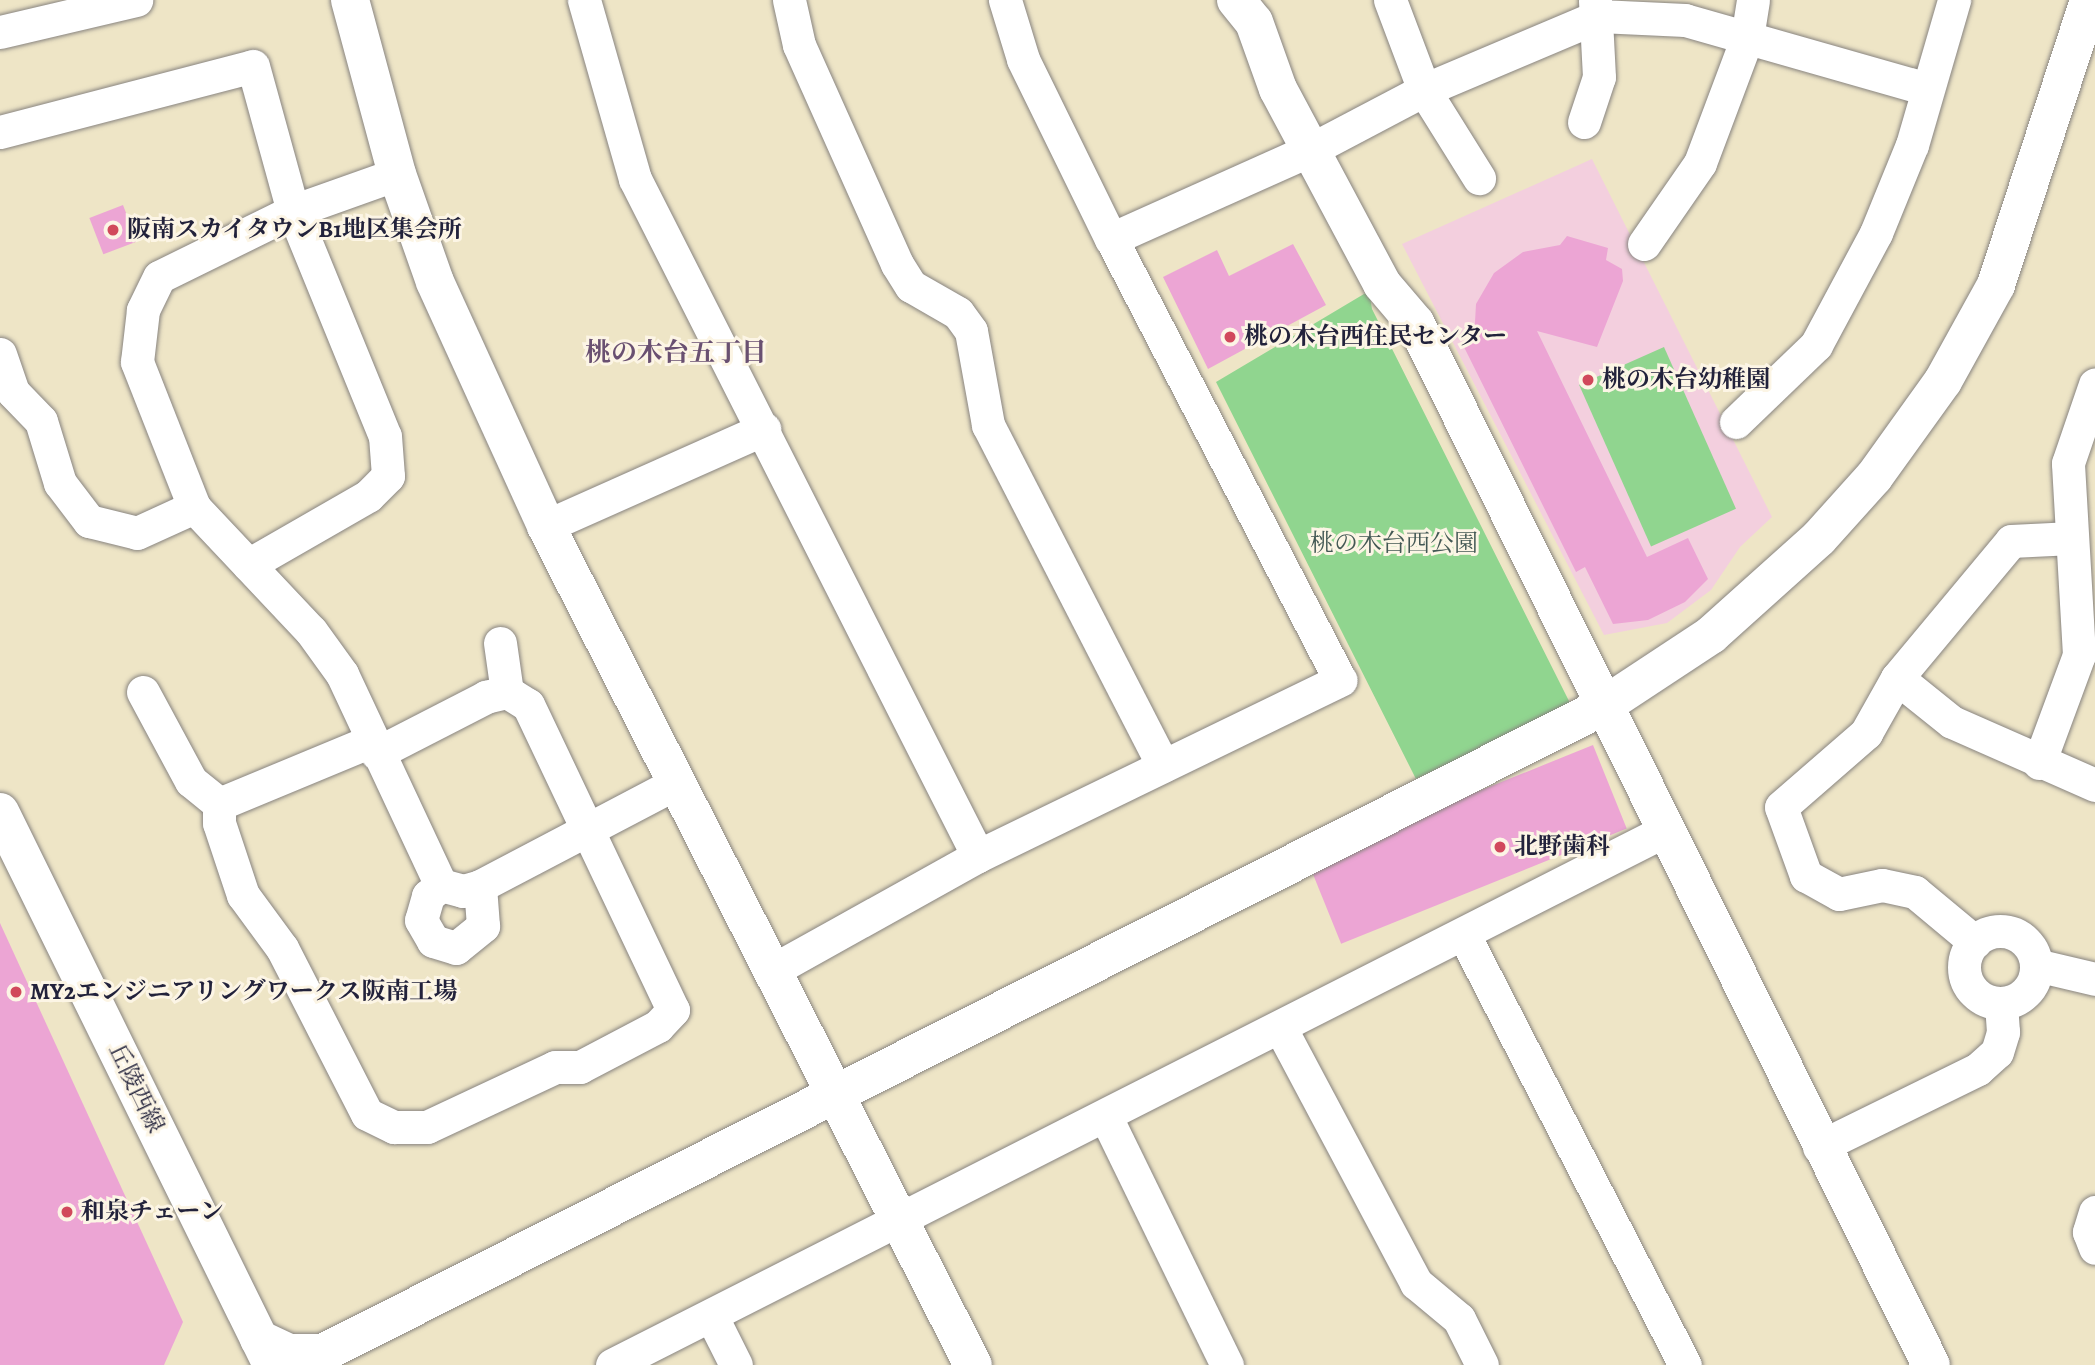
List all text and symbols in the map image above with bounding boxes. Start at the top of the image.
place label: 阪南スカイタウンB1地区集会所 [127,216,463,244]
marker: 阪南スカイタウンB1地区集会所 [105,222,121,238]
place label: 桃の木台西住民センター [1244,323,1508,351]
marker: 桃の木台西住民センター [1222,329,1238,345]
district label: 桃の木台五丁目 [585,337,767,369]
place label: 桃の木台幼稚園 [1602,366,1770,394]
marker: 桃の木台幼稚園 [1580,372,1596,388]
park label: 桃の木台西公園 [1310,530,1478,558]
place label: 北野歯科 [1514,833,1610,861]
marker: 北野歯科 [1492,839,1508,855]
place label: MY2エンジニアリングワークス阪南工場 [30,978,460,1006]
marker: MY2エンジニアリングワークス阪南工場 [8,984,24,1000]
street label: 丘陵西線 [102,1039,170,1137]
place label: 和泉チェーン [81,1198,225,1226]
marker: 和泉チェーン [59,1204,75,1220]

